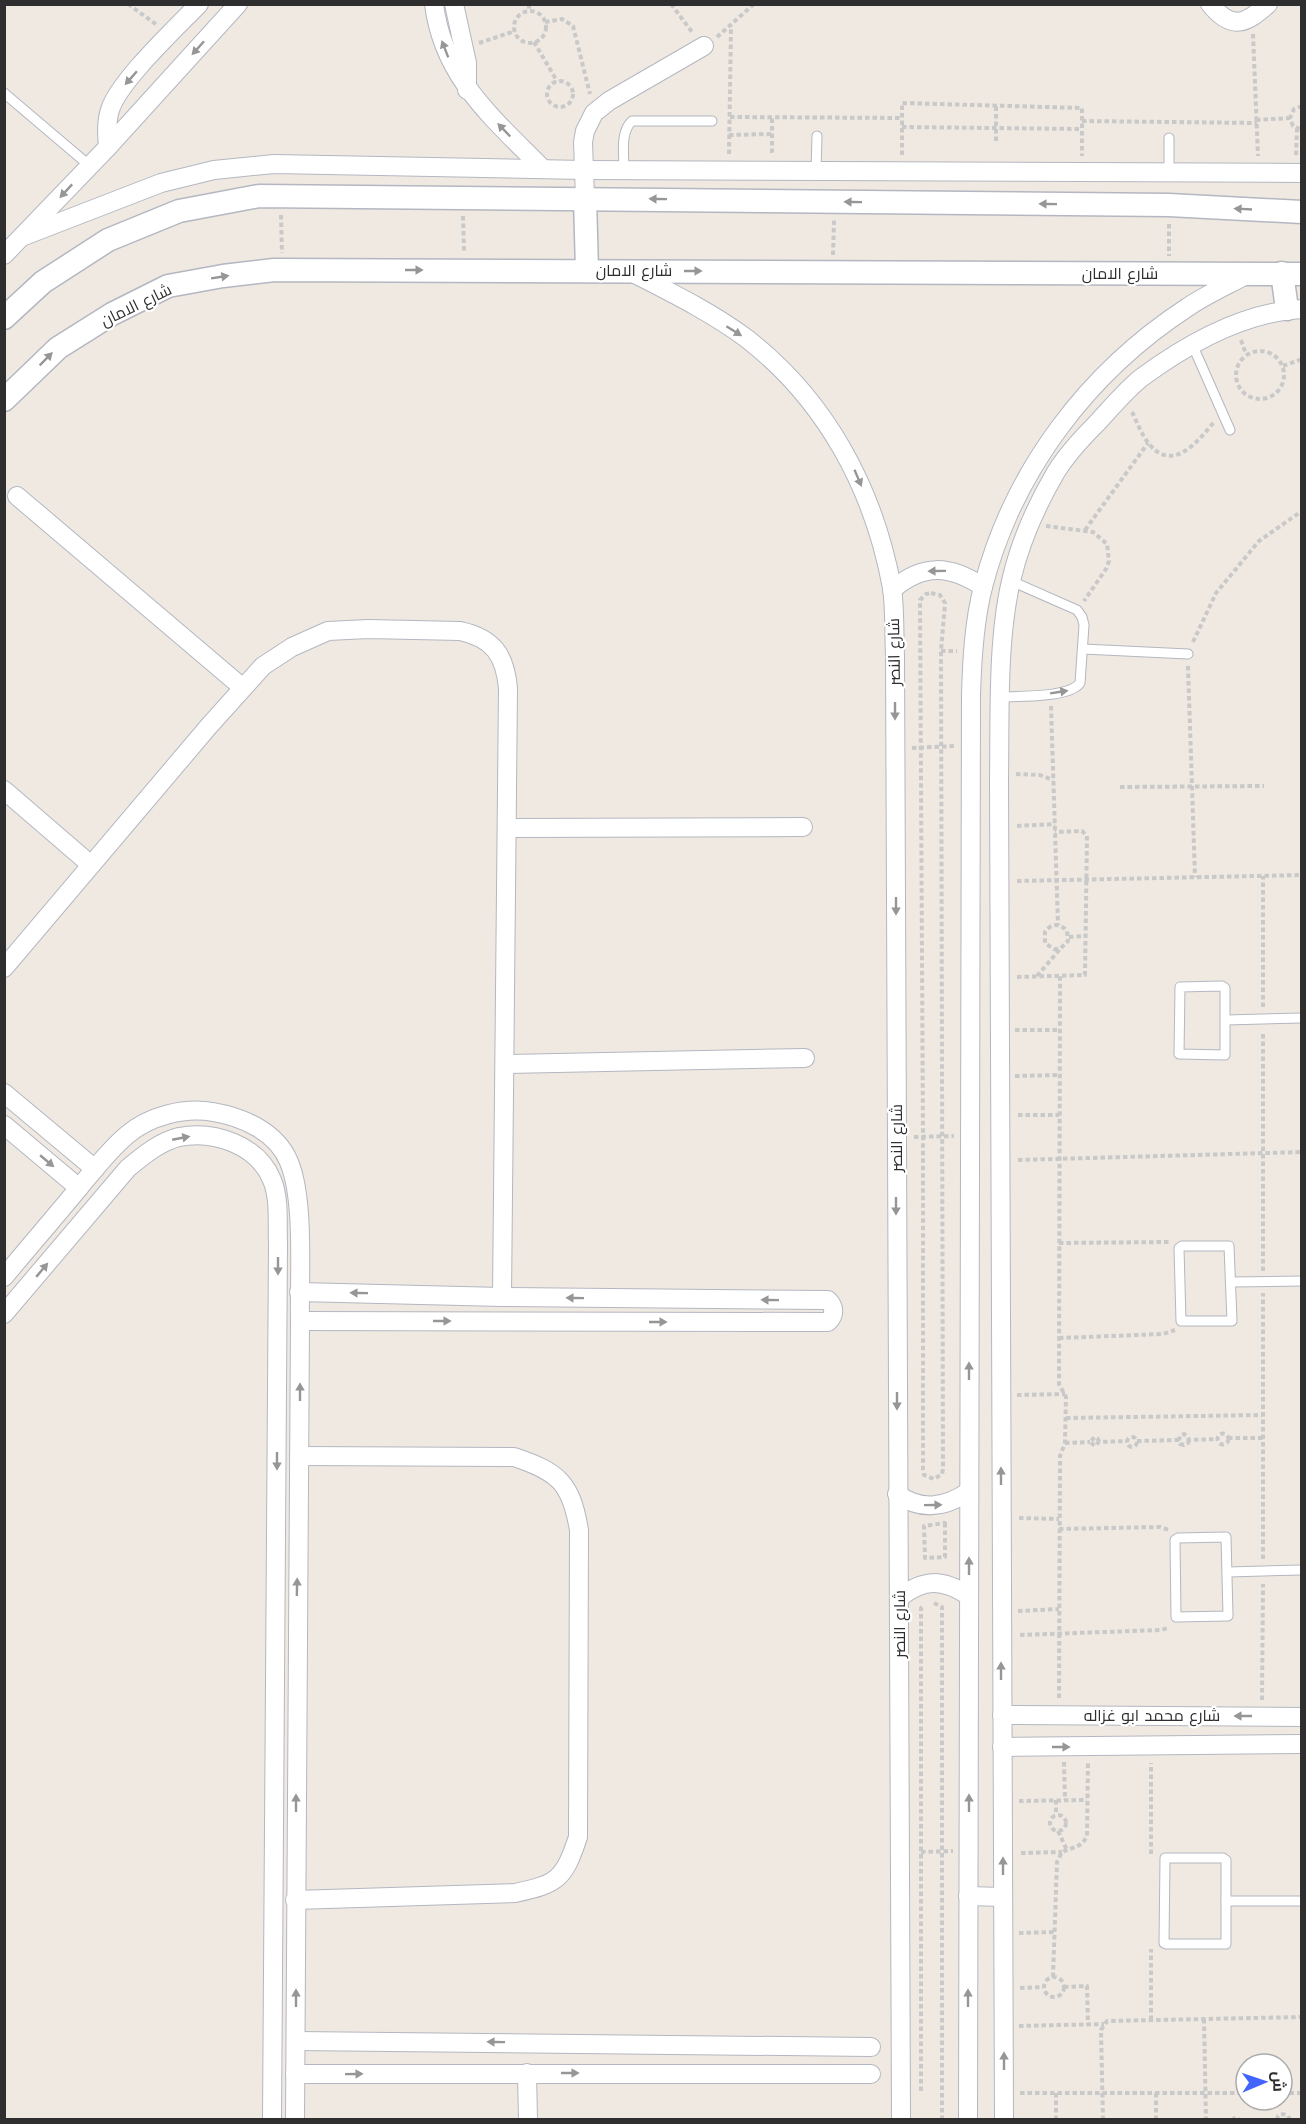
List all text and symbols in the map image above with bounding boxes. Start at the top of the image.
one-way arrow [192,40,205,55]
one-way arrow [440,40,449,58]
one-way arrow [125,70,138,85]
one-way arrow [498,123,512,137]
one-way arrow [59,184,73,199]
one-way arrow [649,194,668,204]
one-way arrow [844,197,863,206]
one-way arrow [1039,199,1058,209]
one-way arrow [1234,204,1253,213]
street label: شارع الامان [596,261,672,282]
street label: شارع الامان [1082,264,1158,285]
one-way arrow [405,265,424,275]
one-way arrow [684,266,703,276]
one-way arrow [210,272,229,281]
street label: شارع الامان [97,280,176,332]
one-way arrow [726,325,742,336]
one-way arrow [39,352,53,366]
one-way arrow [853,470,863,488]
one-way arrow [927,566,946,576]
street label: شارع النصر [884,618,906,687]
one-way arrow [1049,688,1068,697]
one-way arrow [890,702,900,721]
one-way arrow [891,897,901,916]
street label: شارع النصر [887,1104,908,1173]
one-way arrow [172,1133,191,1142]
one-way arrow [39,1154,54,1167]
one-way arrow [891,1197,901,1216]
one-way arrow [273,1256,283,1275]
one-way arrow [36,1262,49,1278]
one-way arrow [349,1289,368,1298]
one-way arrow [565,1293,584,1303]
one-way arrow [760,1295,779,1305]
one-way arrow [433,1316,452,1326]
one-way arrow [649,1317,668,1327]
one-way arrow [964,1362,974,1381]
one-way arrow [295,1383,304,1402]
one-way arrow [892,1392,901,1411]
one-way arrow [272,1451,282,1470]
one-way arrow [996,1467,1006,1486]
one-way arrow [923,1500,942,1510]
one-way arrow [964,1557,974,1576]
one-way arrow [293,1578,302,1597]
street label: شارع النصر [890,1590,911,1659]
one-way arrow [996,1662,1006,1681]
street label: شارع محمد ابو غزاله [1084,1706,1220,1727]
one-way arrow [1234,1711,1253,1720]
one-way arrow [1051,1742,1070,1752]
one-way arrow [291,1794,301,1813]
one-way arrow [964,1794,974,1813]
one-way arrow [998,1857,1008,1876]
one-way arrow [291,1989,301,2008]
one-way arrow [963,1989,973,2008]
one-way arrow [487,2037,506,2047]
one-way arrow [999,2052,1009,2071]
north arrow [1234,2052,1294,2112]
one-way arrow [560,2068,579,2078]
one-way arrow [344,2069,363,2079]
text: ش [1269,2071,1288,2092]

